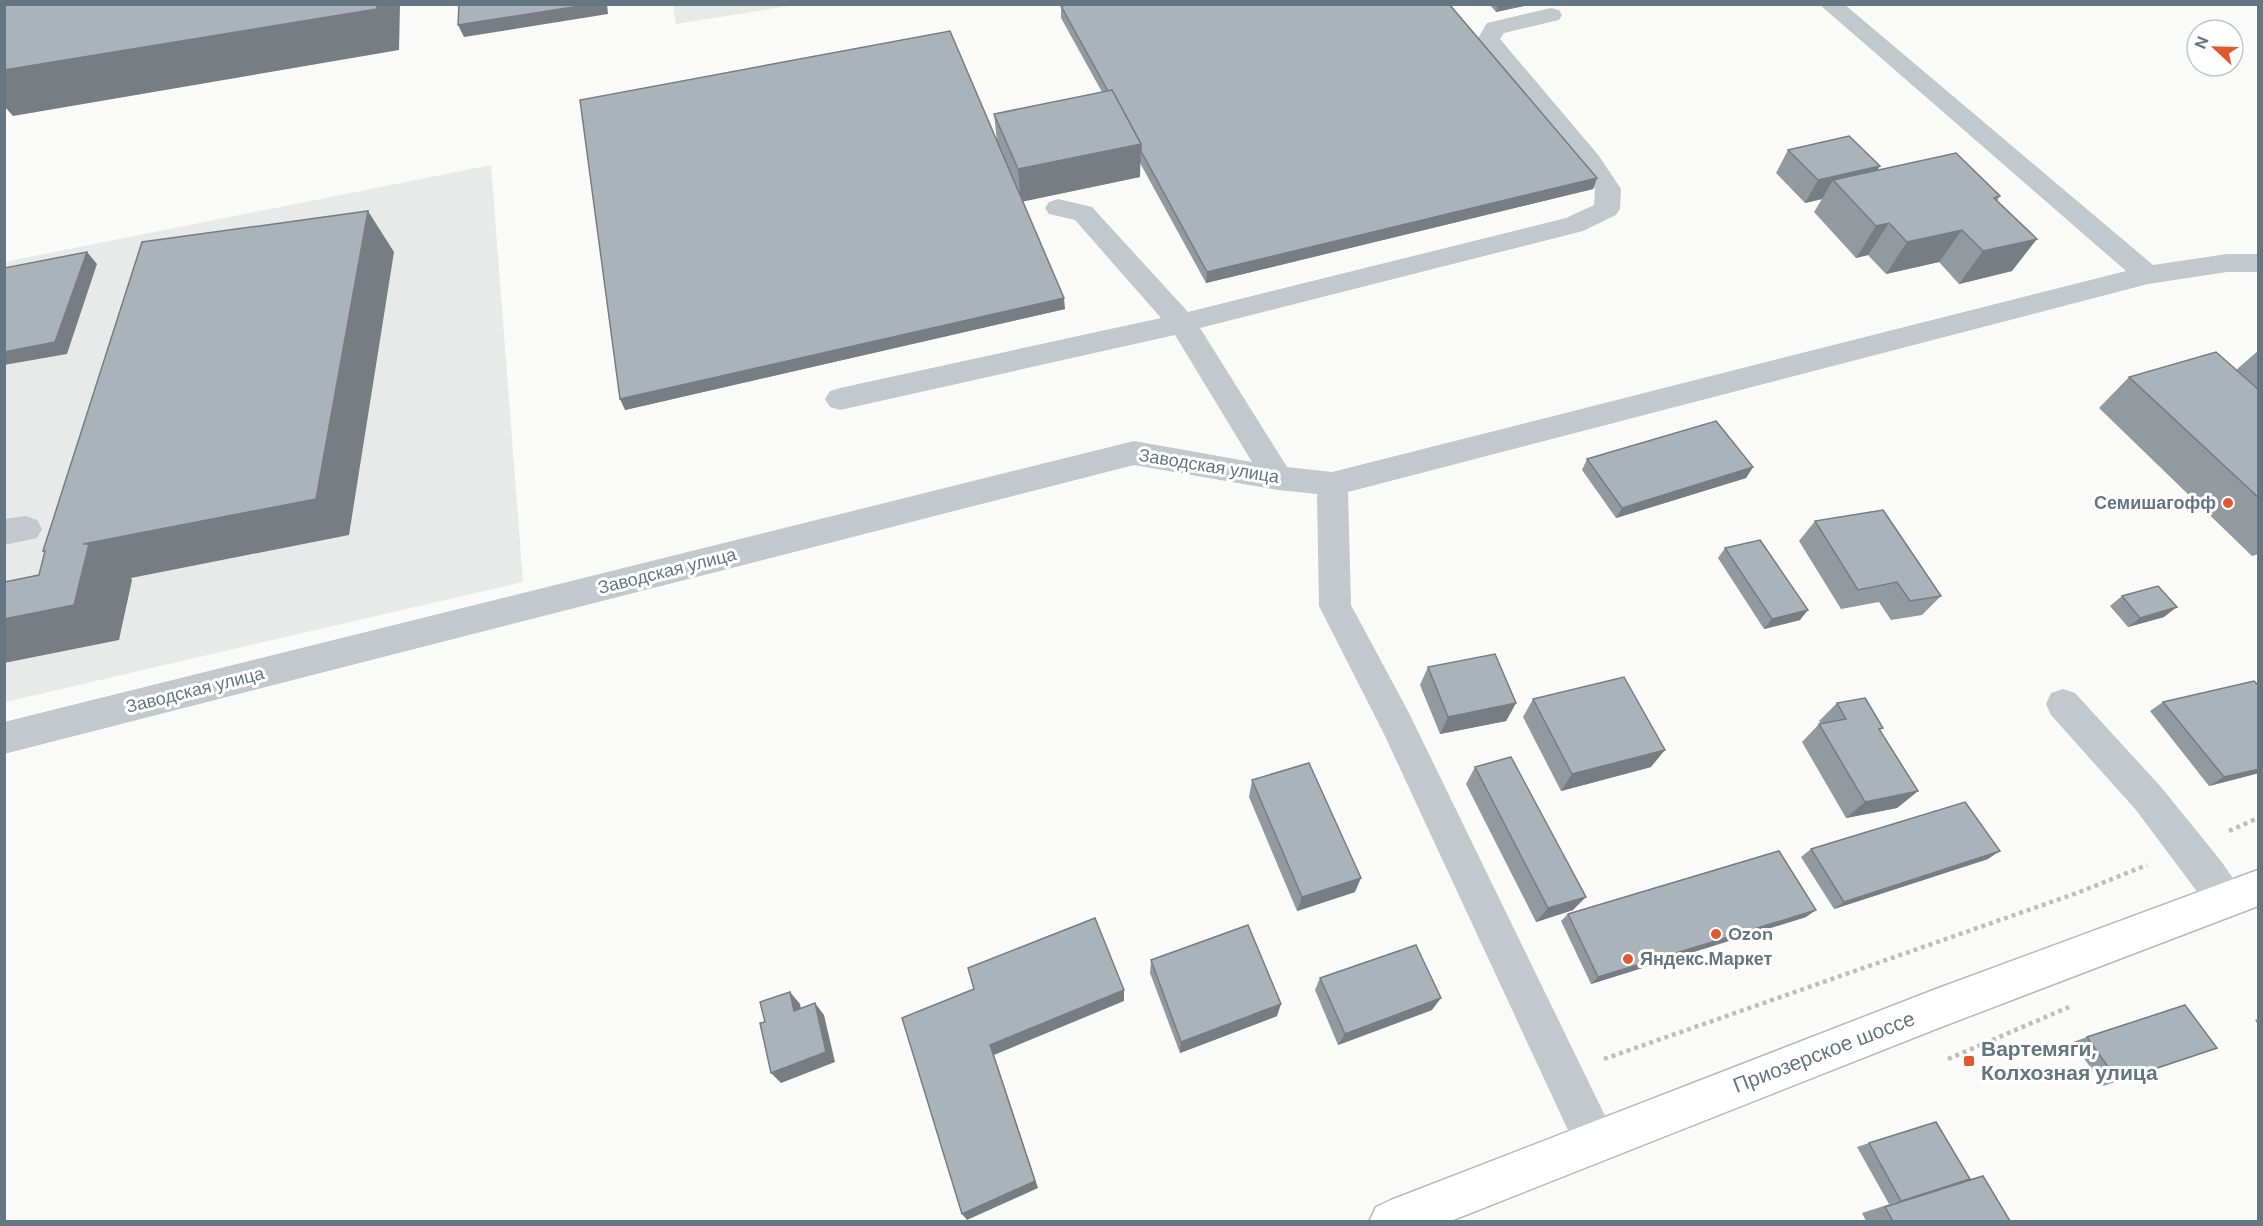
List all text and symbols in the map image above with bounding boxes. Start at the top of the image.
north arrow [2185,18,2245,78]
text: N [2190,33,2213,52]
street label: Заводская улица [1137,443,1282,489]
place label: Семишагофф [2094,491,2216,515]
marker: Семишагофф [2221,496,2235,510]
street label: Заводская улица [595,542,740,600]
street label: Заводская улица [123,661,268,719]
place label: Ozon [1728,922,1773,946]
marker: Ozon [1709,927,1723,941]
place label: Яндекс.Маркет [1640,947,1773,971]
marker: Яндекс.Маркет [1621,952,1635,966]
street label: Приозерское шоссе [1729,1004,1919,1100]
place label: Вартемяги, Колхозная улица [1981,1035,2158,1087]
marker: Вартемяги, Колхозная улица [1962,1054,1976,1068]

